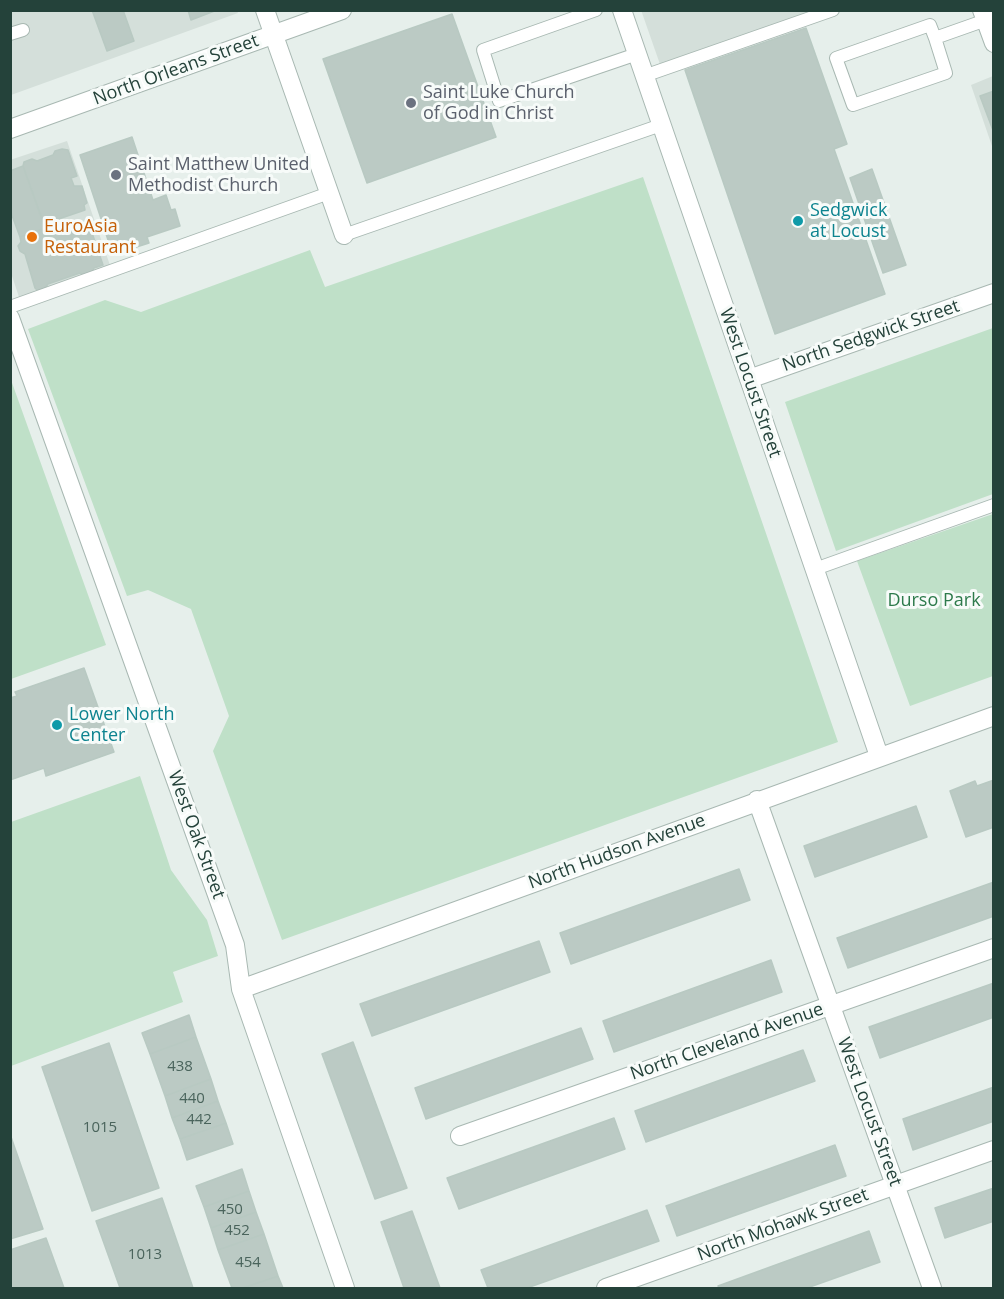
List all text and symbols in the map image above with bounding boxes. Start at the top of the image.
street label: North Orleans Street [90,30,262,110]
place label: Saint Luke Church of God in Christ [423,82,575,124]
marker: Saint Luke Church of God in Christ [404,96,418,110]
place label: Saint Matthew United Methodist Church [128,154,310,196]
marker: Saint Matthew United Methodist Church [109,168,123,182]
place label: Sedgwick at Locust [810,200,887,242]
marker: Sedgwick at Locust [791,214,805,228]
place label: EuroAsia Restaurant [44,216,136,258]
marker: EuroAsia Restaurant [25,230,39,244]
street label: North Sedgwick Street [779,295,963,377]
street label: West Locust Street [714,306,786,460]
park label: Durso Park [887,590,981,612]
place label: Lower North Center [69,704,175,746]
marker: Lower North Center [50,718,64,732]
street label: West Oak Street [163,768,229,902]
street label: North Hudson Avenue [525,810,709,894]
street label: North Cleveland Avenue [628,999,826,1085]
street label: West Locust Street [832,1035,906,1189]
house number: 438 [167,1058,193,1076]
house number: 440 [179,1090,205,1108]
house number: 442 [186,1111,212,1129]
house number: 1015 [83,1119,117,1137]
street label: North Mohawk Street [695,1184,871,1266]
house number: 450 [217,1201,243,1219]
house number: 452 [224,1222,250,1240]
house number: 1013 [128,1246,162,1264]
house number: 454 [235,1254,261,1272]

